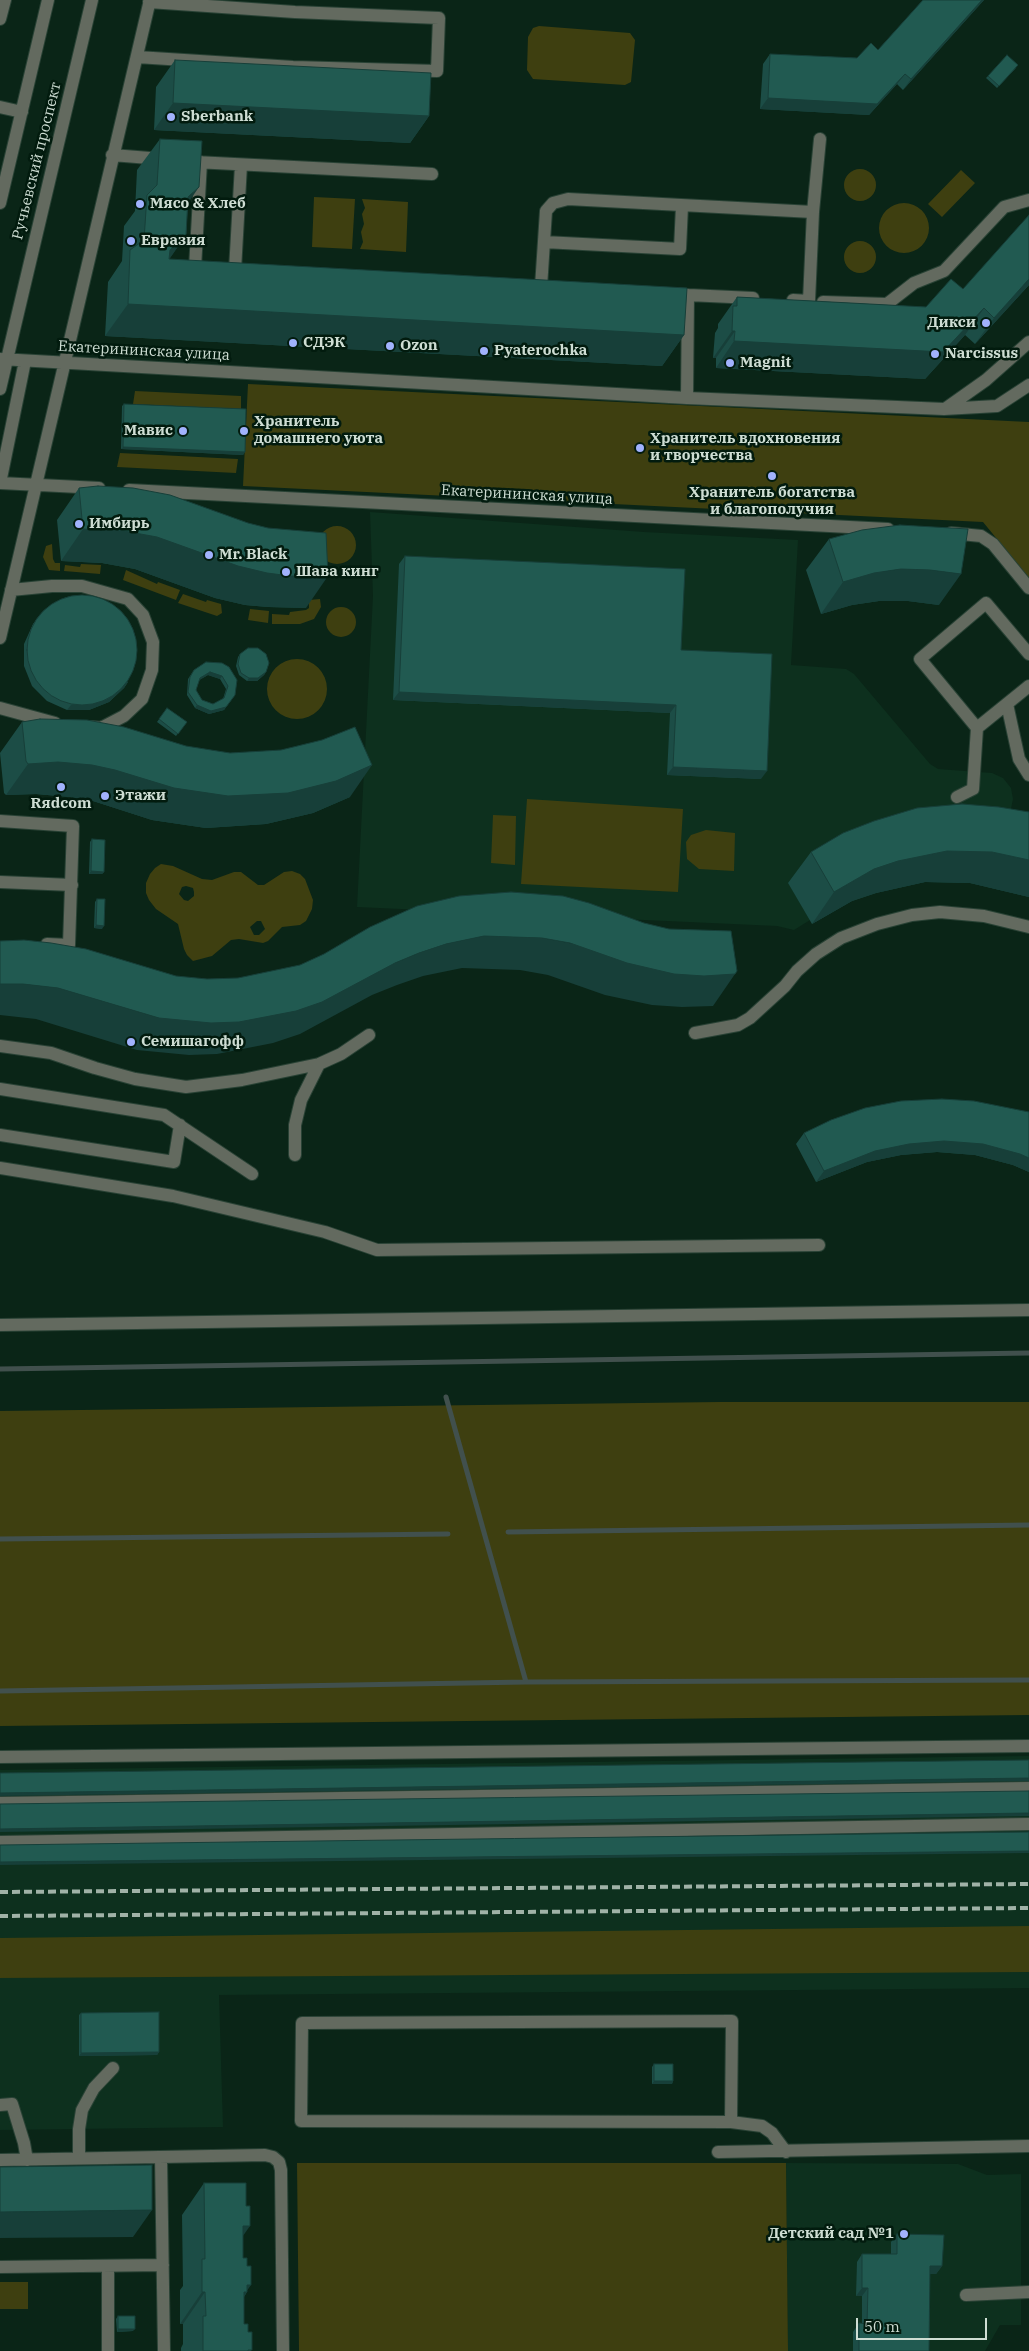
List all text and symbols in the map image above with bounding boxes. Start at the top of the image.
street label: Ручьевский проспект [9,80,65,242]
place label: Sberbank [181,108,253,126]
marker: Sberbank [165,111,177,123]
place label: Мясо & Хлеб [150,195,246,213]
marker: Мясо & Хлеб [134,198,146,210]
place label: Евразия [141,232,206,250]
marker: Евразия [125,235,137,247]
place label: Дикси [927,314,976,332]
marker: Дикси [980,317,992,329]
place label: СДЭК [303,334,346,352]
marker: СДЭК [287,337,299,349]
place label: Ozon [400,337,438,355]
street label: Екатерининская улица [58,338,230,364]
marker: Ozon [384,340,396,352]
place label: Pyaterochka [494,342,587,360]
marker: Pyaterochka [478,345,490,357]
place label: Narcissus [945,345,1018,363]
marker: Narcissus [929,348,941,360]
place label: Magnit [740,354,791,372]
marker: Magnit [724,357,736,369]
place label: Хранитель домашнего уюта [254,413,383,448]
place label: Мавис [124,422,173,440]
marker: Мавис [177,425,189,437]
marker: Хранитель домашнего уюта [238,425,250,437]
place label: Хранитель вдохновения и творчества [650,430,841,465]
marker: Хранитель вдохновения и творчества [634,442,646,454]
marker: Хранитель богатства и благополучия [766,470,778,482]
street label: Екатерининская улица [441,482,613,508]
place label: Хранитель богатства и благополучия [689,484,855,519]
place label: Имбирь [89,515,149,533]
marker: Имбирь [73,518,85,530]
place label: Mr. Black [219,546,287,564]
marker: Mr. Black [203,549,215,561]
place label: Шава кинг [296,563,379,581]
marker: Шава кинг [280,566,292,578]
marker: Rяdcom [55,781,67,793]
place label: Этажи [115,787,166,805]
marker: Этажи [99,790,111,802]
place label: Rяdcom [31,795,91,813]
place label: Семишагофф [141,1033,244,1051]
marker: Семишагофф [125,1036,137,1048]
place label: Детский сад №1 [768,2225,894,2243]
marker: Детский сад №1 [898,2228,910,2240]
scale bar [859,2308,990,2340]
text: 50 m [864,2317,900,2336]

